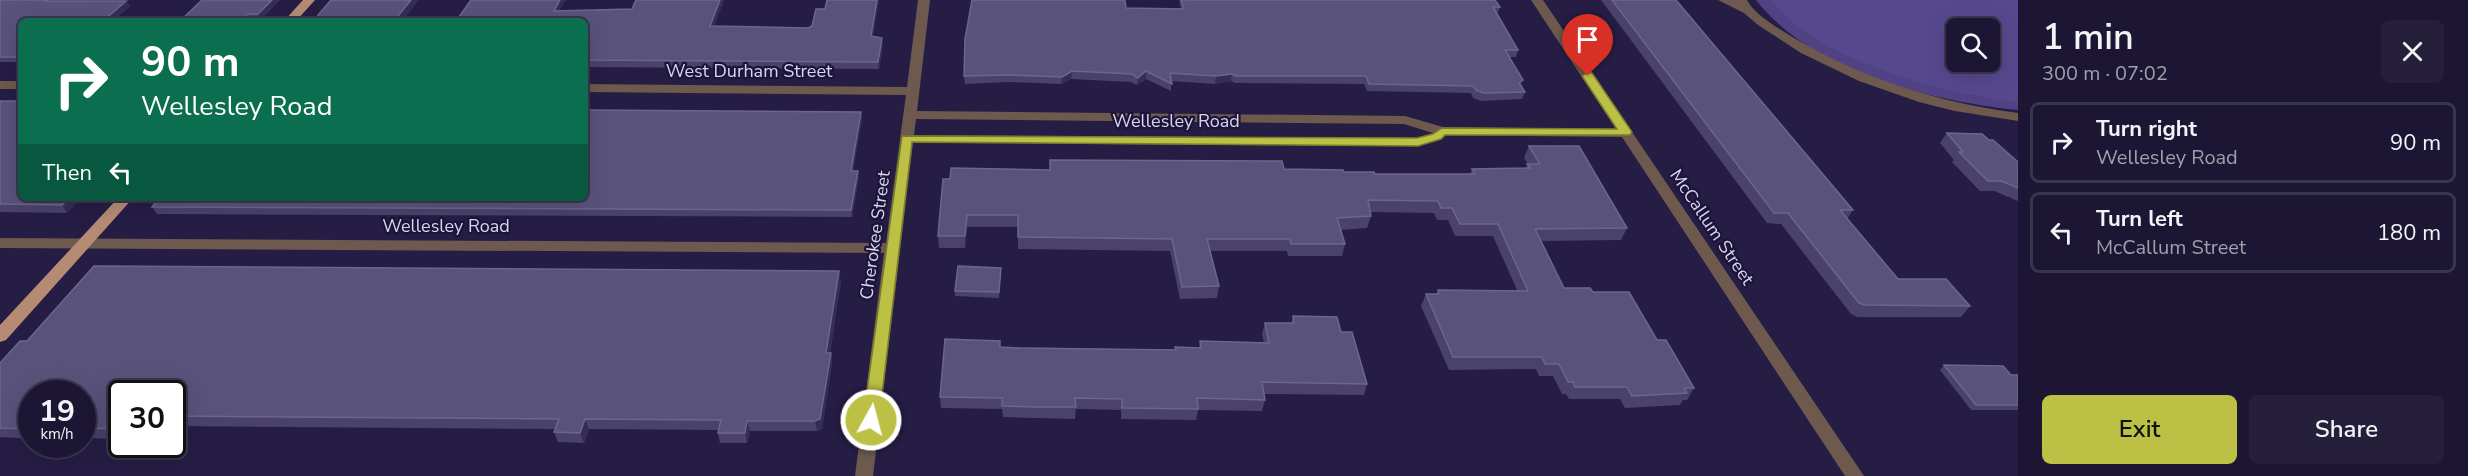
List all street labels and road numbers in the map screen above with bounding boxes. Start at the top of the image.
street label: West Durham Street [666,59,833,83]
street label: Wellesley Road [1112,109,1240,133]
street label: McCallum Street [1664,164,1760,290]
street label: Cherokee Street [854,168,896,301]
street label: Wellesley Road [382,214,510,238]

